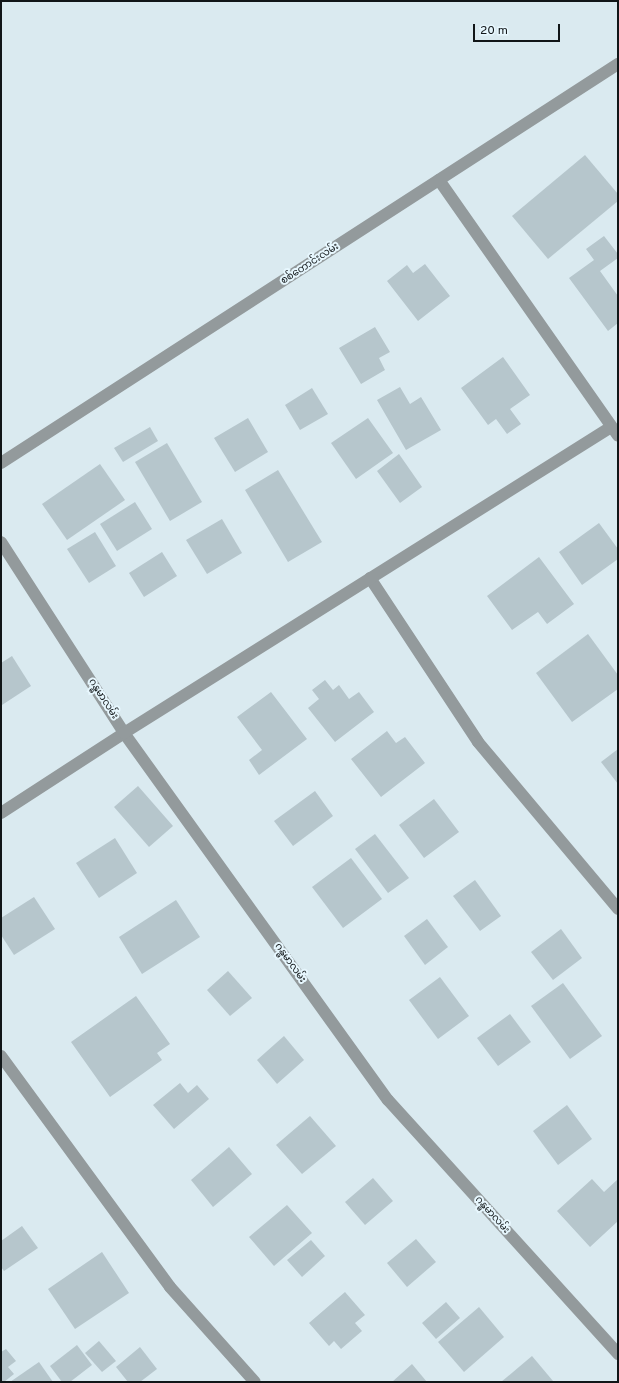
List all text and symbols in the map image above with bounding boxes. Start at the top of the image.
scale bar [475,16,562,42]
text: 20 m [480,23,508,39]
street label: စစ်တောင်းလမ်း [279,241,341,287]
street label: ဂန္ဓမာလမ်း [86,677,120,721]
street label: ဂန္ဓမာလမ်း [272,941,308,985]
street label: ဂန္ဓမာလမ်း [472,1194,512,1236]

